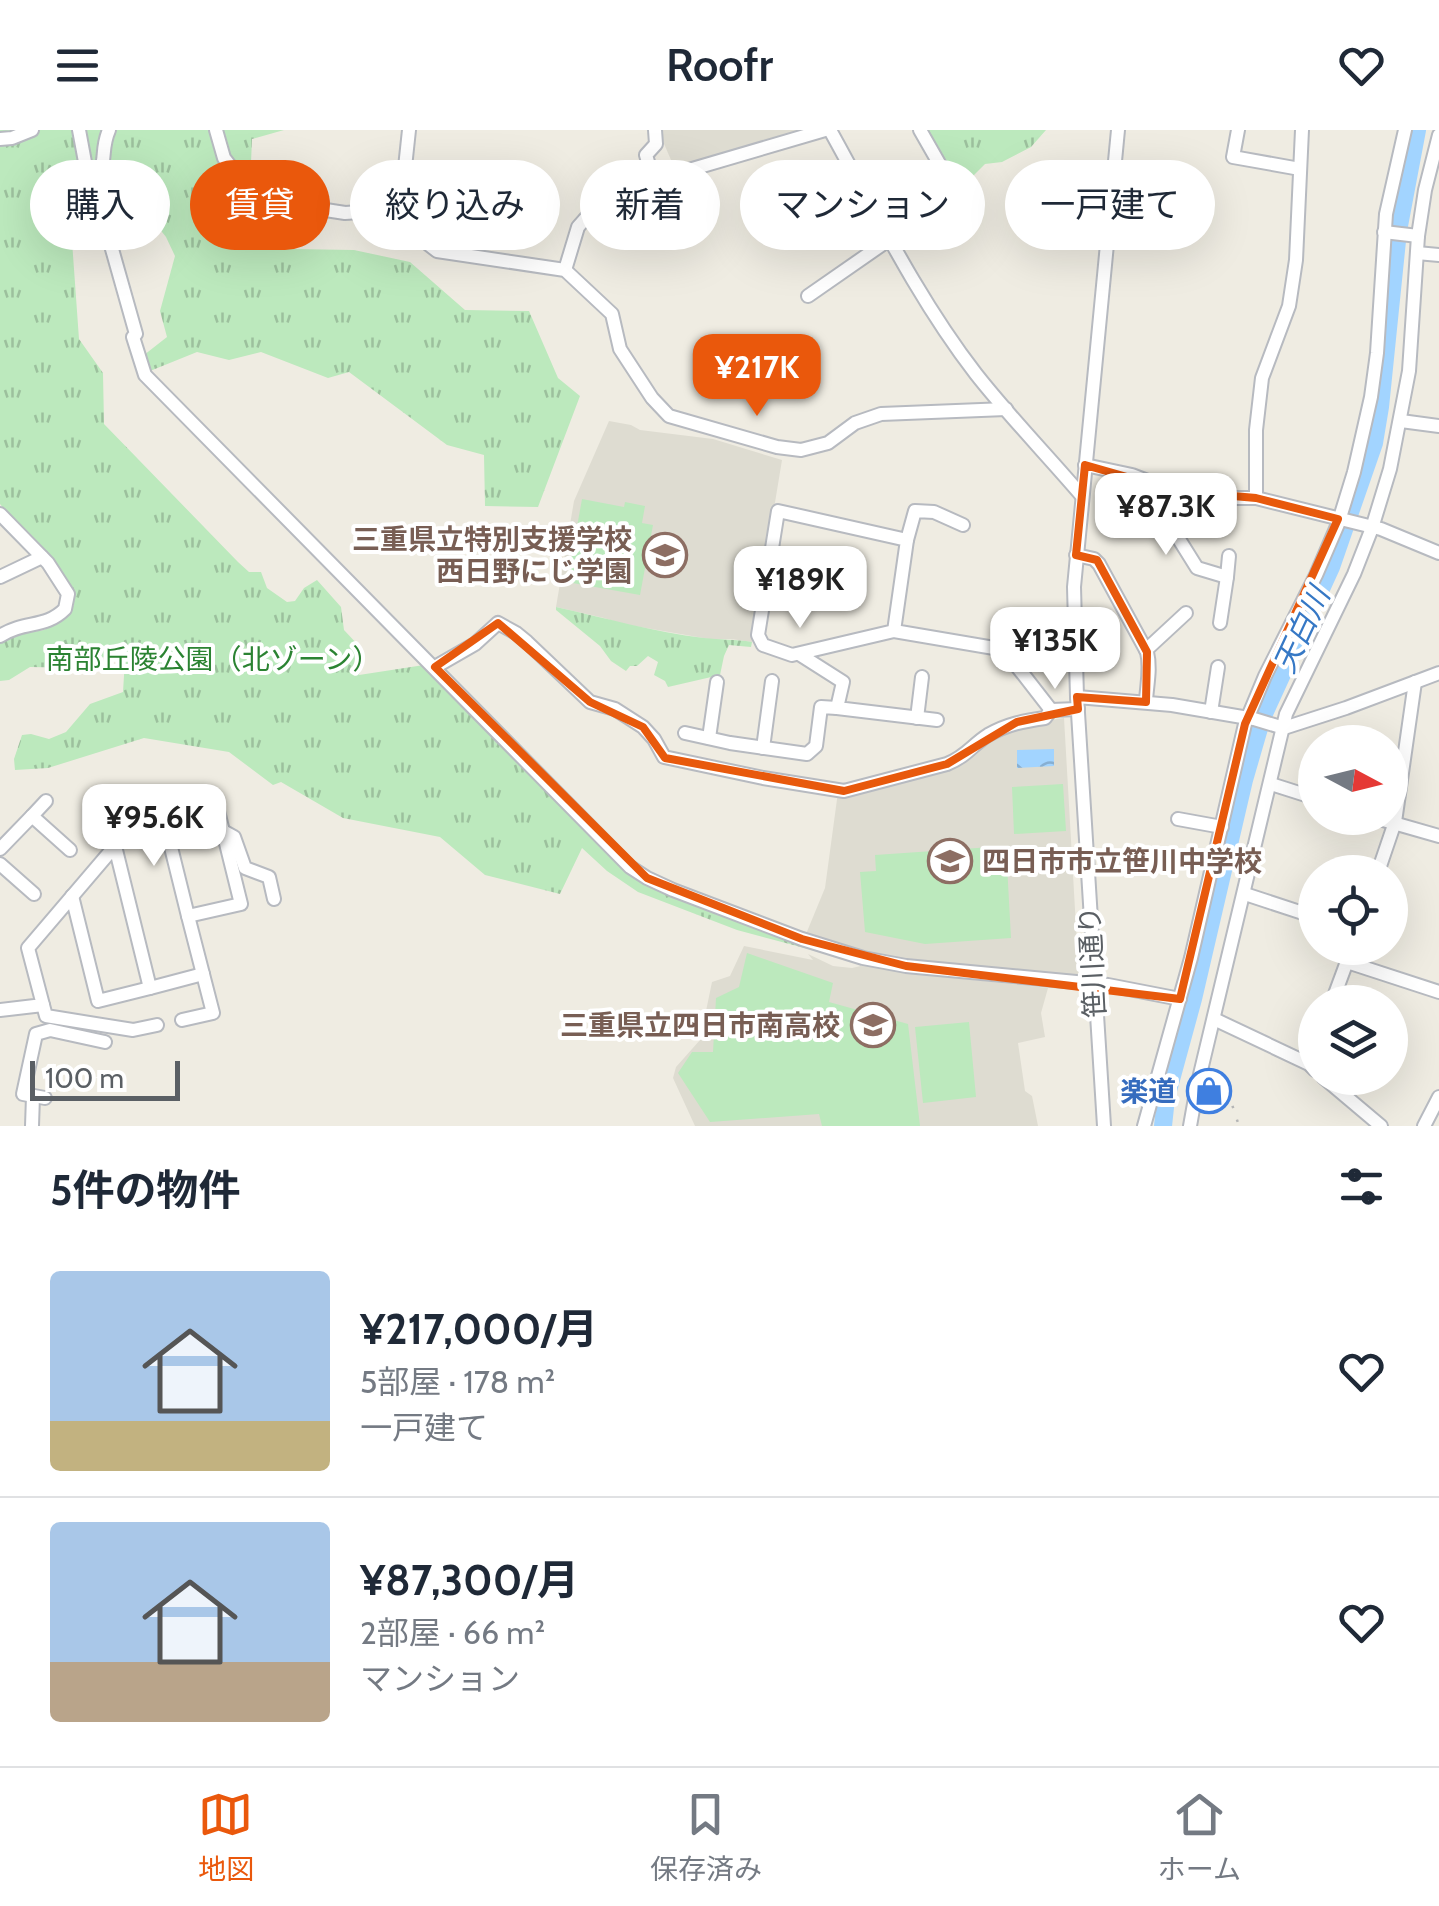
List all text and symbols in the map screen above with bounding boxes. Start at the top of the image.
icon: menu [50,38,105,93]
text: Roofr [666,38,773,92]
icon: heart [1334,38,1389,93]
chip: 購入 [30,160,170,250]
chip: 賃貸 [190,160,330,250]
chip: 絞り込み [350,160,560,250]
chip: 新着 [580,160,720,250]
chip: マンション [740,160,985,250]
chip: 一戸建て [1005,160,1215,250]
pin: ¥217K [687,334,827,419]
text: ¥217K [715,347,799,386]
pin: ¥87.3K [1085,473,1247,558]
text: ¥87.3K [1117,486,1215,525]
place label: 三重県立特別支援学校 西日野にじ学園 [352,522,632,588]
school or university icon: 三重県立特別支援学校 西日野にじ学園 [642,532,688,578]
pin: ¥189K [730,546,870,631]
text: ¥189K [756,559,844,598]
water label: 天白川 [1266,578,1339,678]
pin: ¥135K [985,607,1125,692]
text: ¥135K [1012,620,1098,659]
park label: 南部丘陵公園（北ゾーン） [46,642,380,676]
north arrow [1298,725,1408,835]
map controls [1298,725,1408,1095]
pin: ¥95.6K [73,784,235,869]
text: ¥95.6K [104,797,204,836]
school or university icon: 四日市市立笹川中学校 [927,838,973,884]
place label: 四日市市立笹川中学校 [982,844,1262,878]
button: locate [1298,855,1408,965]
street label: 笹川通り [1072,905,1112,1019]
button: layers [1298,985,1408,1095]
school or university icon: 三重県立四日市南高校 [850,1002,896,1048]
place label: 三重県立四日市南高校 [560,1008,840,1042]
scale bar [30,1056,180,1100]
text: 100 m [45,1061,124,1095]
shop icon: 楽道 [1186,1068,1232,1114]
place label: 楽道 [1120,1074,1176,1108]
icon: filters [1334,1159,1389,1214]
text: 5件の物件 [50,1164,241,1216]
text: ¥217,000/月 [360,1303,598,1355]
icon: home [130,1311,250,1431]
icon: heart [1334,1344,1389,1399]
text: 5部屋 · 178 m² [360,1362,555,1401]
text: 一戸建て [360,1408,488,1447]
text: ¥87,300/月 [360,1554,579,1606]
icon: home [130,1562,250,1682]
icon: heart [1334,1595,1389,1650]
text: 2部屋 · 66 m² [360,1613,545,1652]
text: マンション [360,1659,520,1698]
tab: 地図 [198,1787,254,1887]
tab: 保存済み [650,1787,762,1887]
tab: ホーム [1158,1787,1241,1887]

